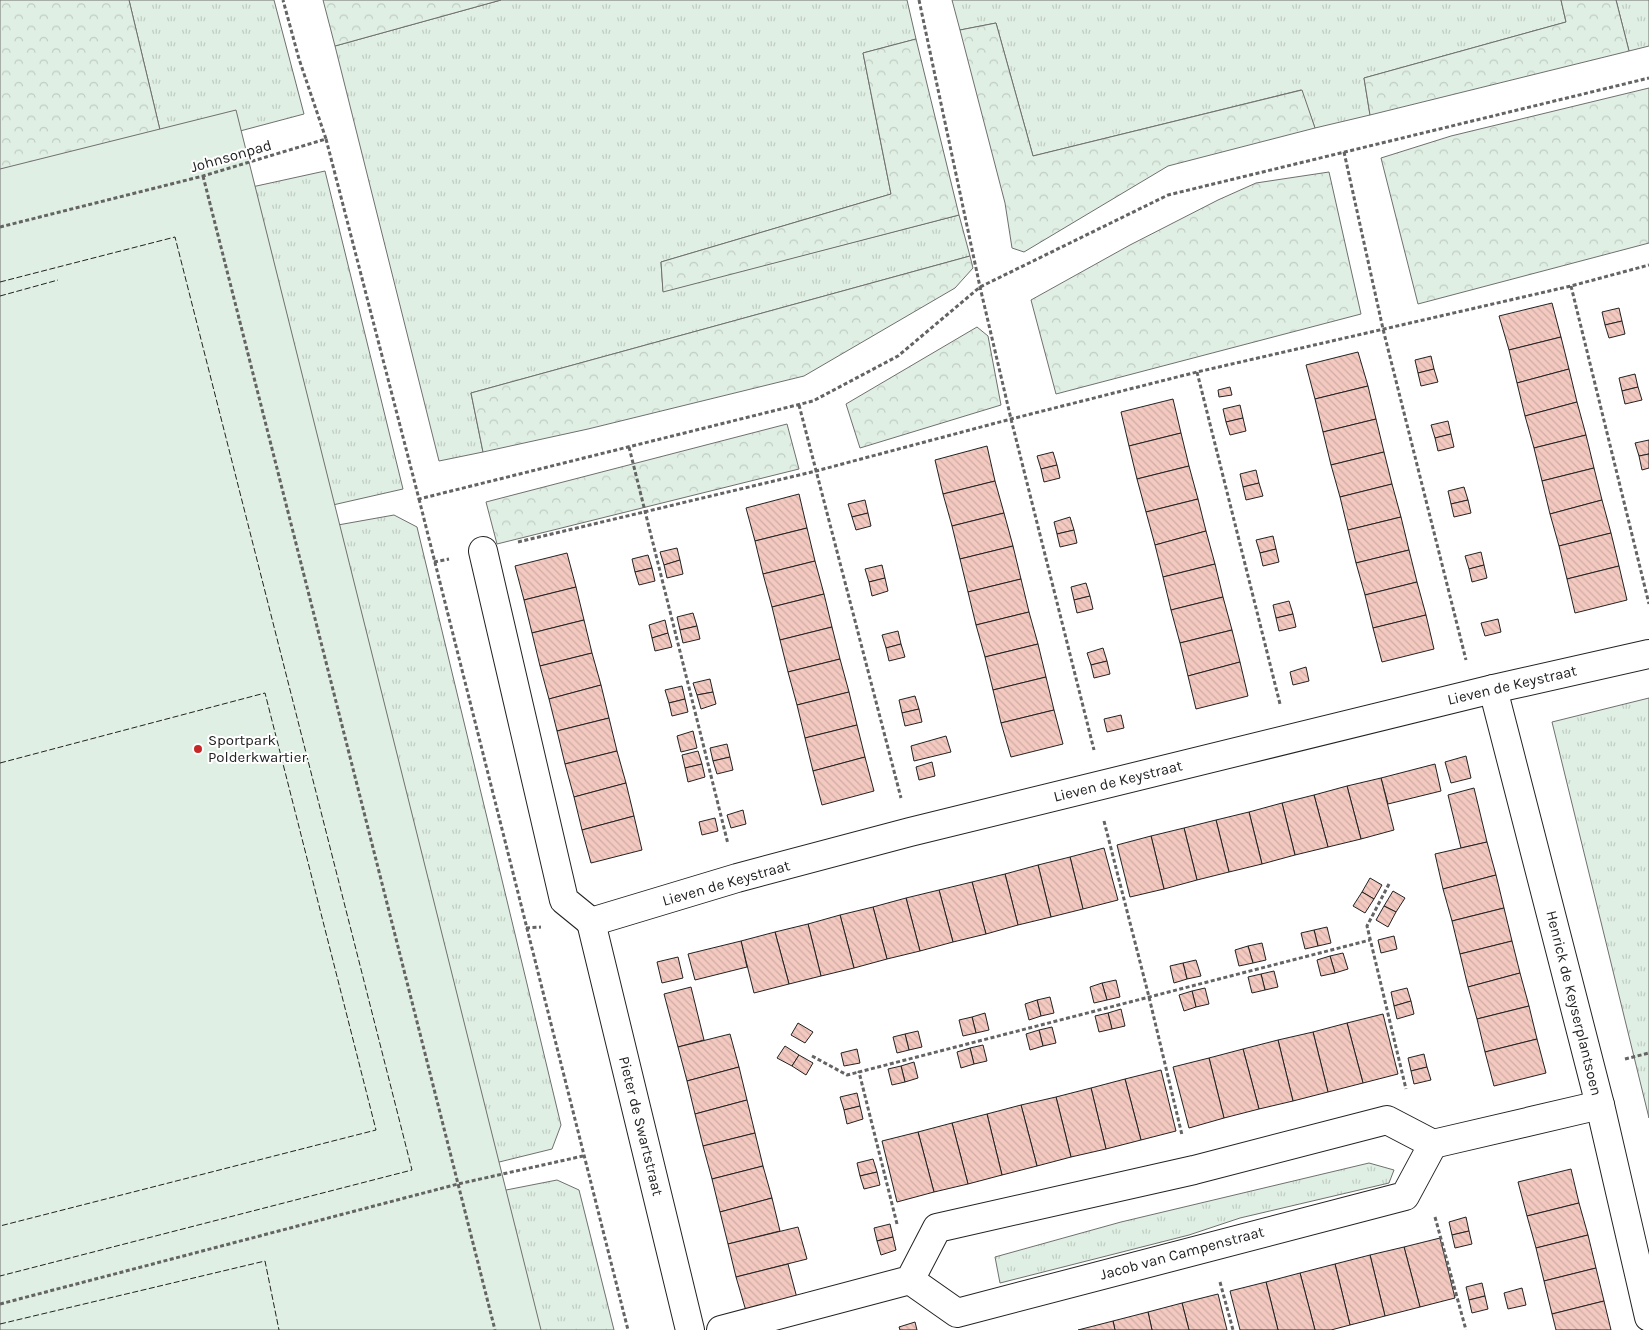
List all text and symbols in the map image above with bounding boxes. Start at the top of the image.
street label: Johnsonpad [188,136,274,176]
street label: Lieven de Keystraat [1446,661,1579,709]
place label: Sportpark Polderkwartier [208,731,308,766]
marker: Sportpark Polderkwartier [192,743,204,755]
street label: Lieven de Keystraat [1052,756,1185,806]
street label: Lieven de Keystraat [660,856,792,910]
street label: Henrick de Keyserplantsoen [1542,909,1606,1097]
street label: Pieter de Swartstraat [615,1054,667,1198]
street label: Jacob van Campenstraat [1098,1222,1266,1284]

